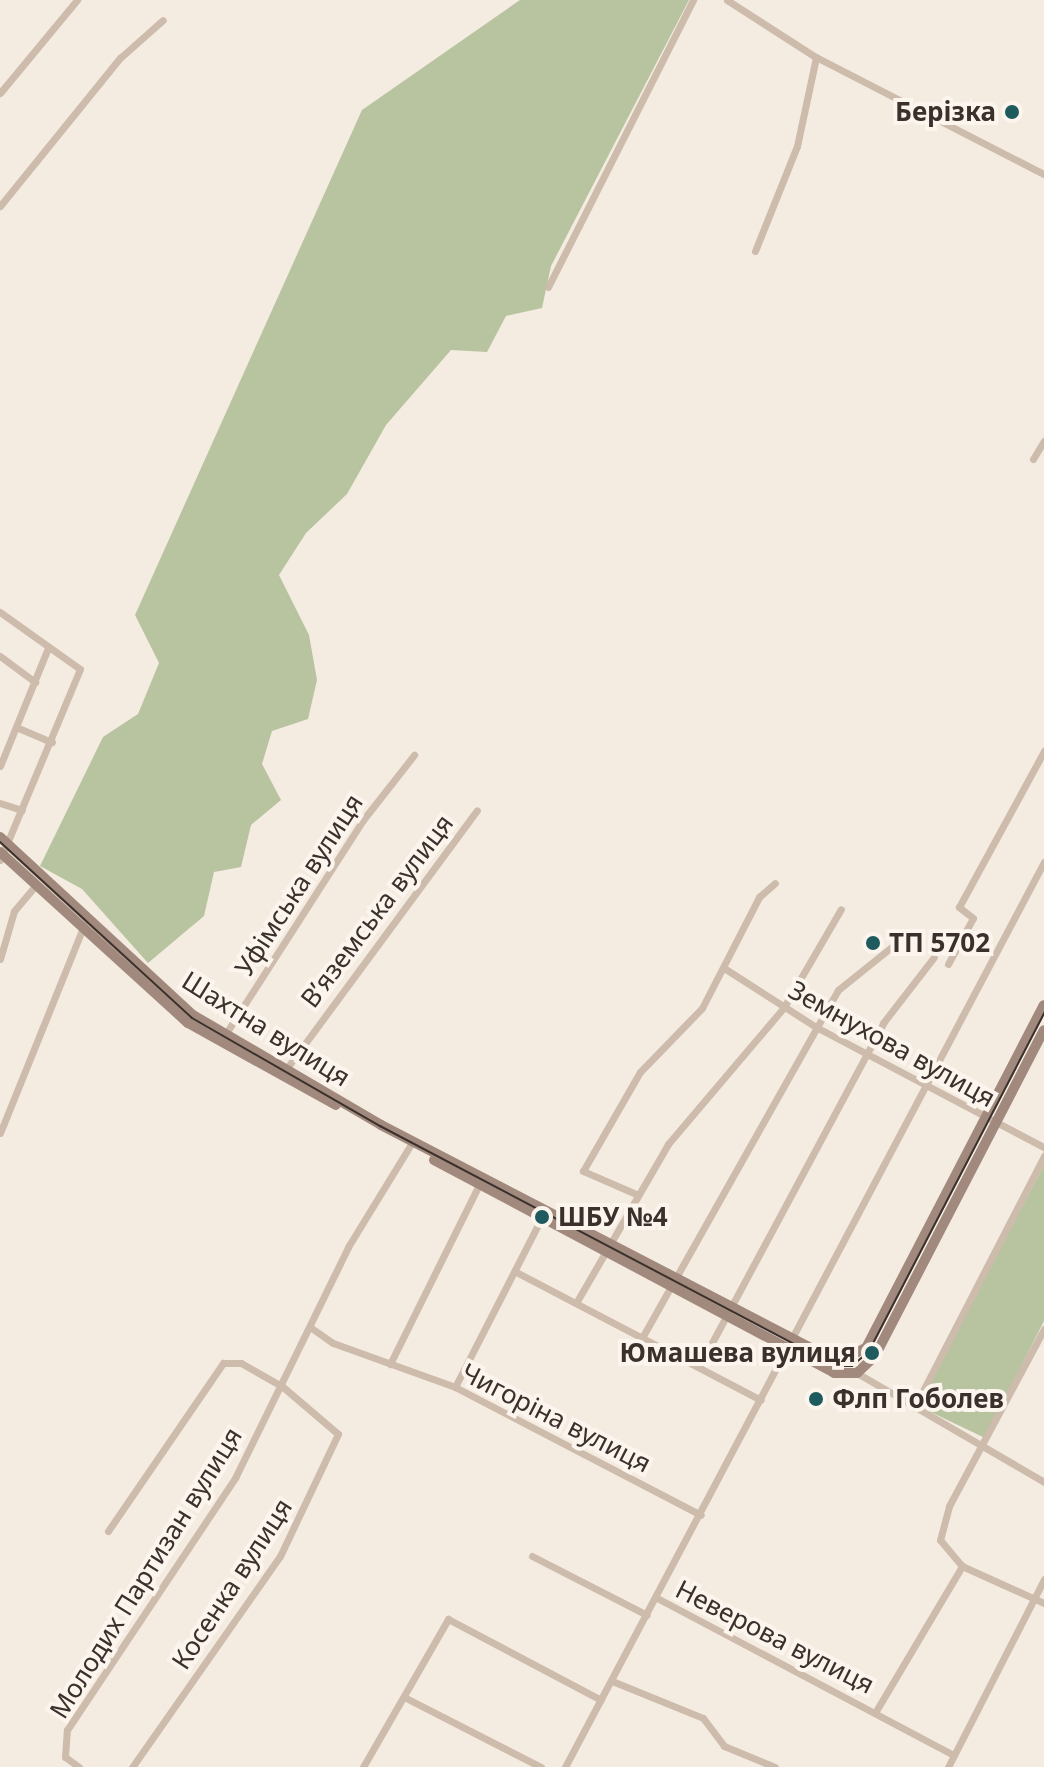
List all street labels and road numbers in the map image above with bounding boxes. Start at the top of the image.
street label: Уфімська вулиця [229,788,369,982]
street label: В’яземська вулиця [294,808,460,1014]
street label: Шахтна вулиця [176,965,356,1093]
street label: Земнухова вулиця [783,974,1001,1114]
street label: Чигоріна вулиця [456,1357,656,1479]
street label: Молодих Партизан вулиця [43,1422,249,1724]
street label: Косенка вулиця [165,1493,299,1675]
street label: Неверова вулиця [671,1574,879,1700]

